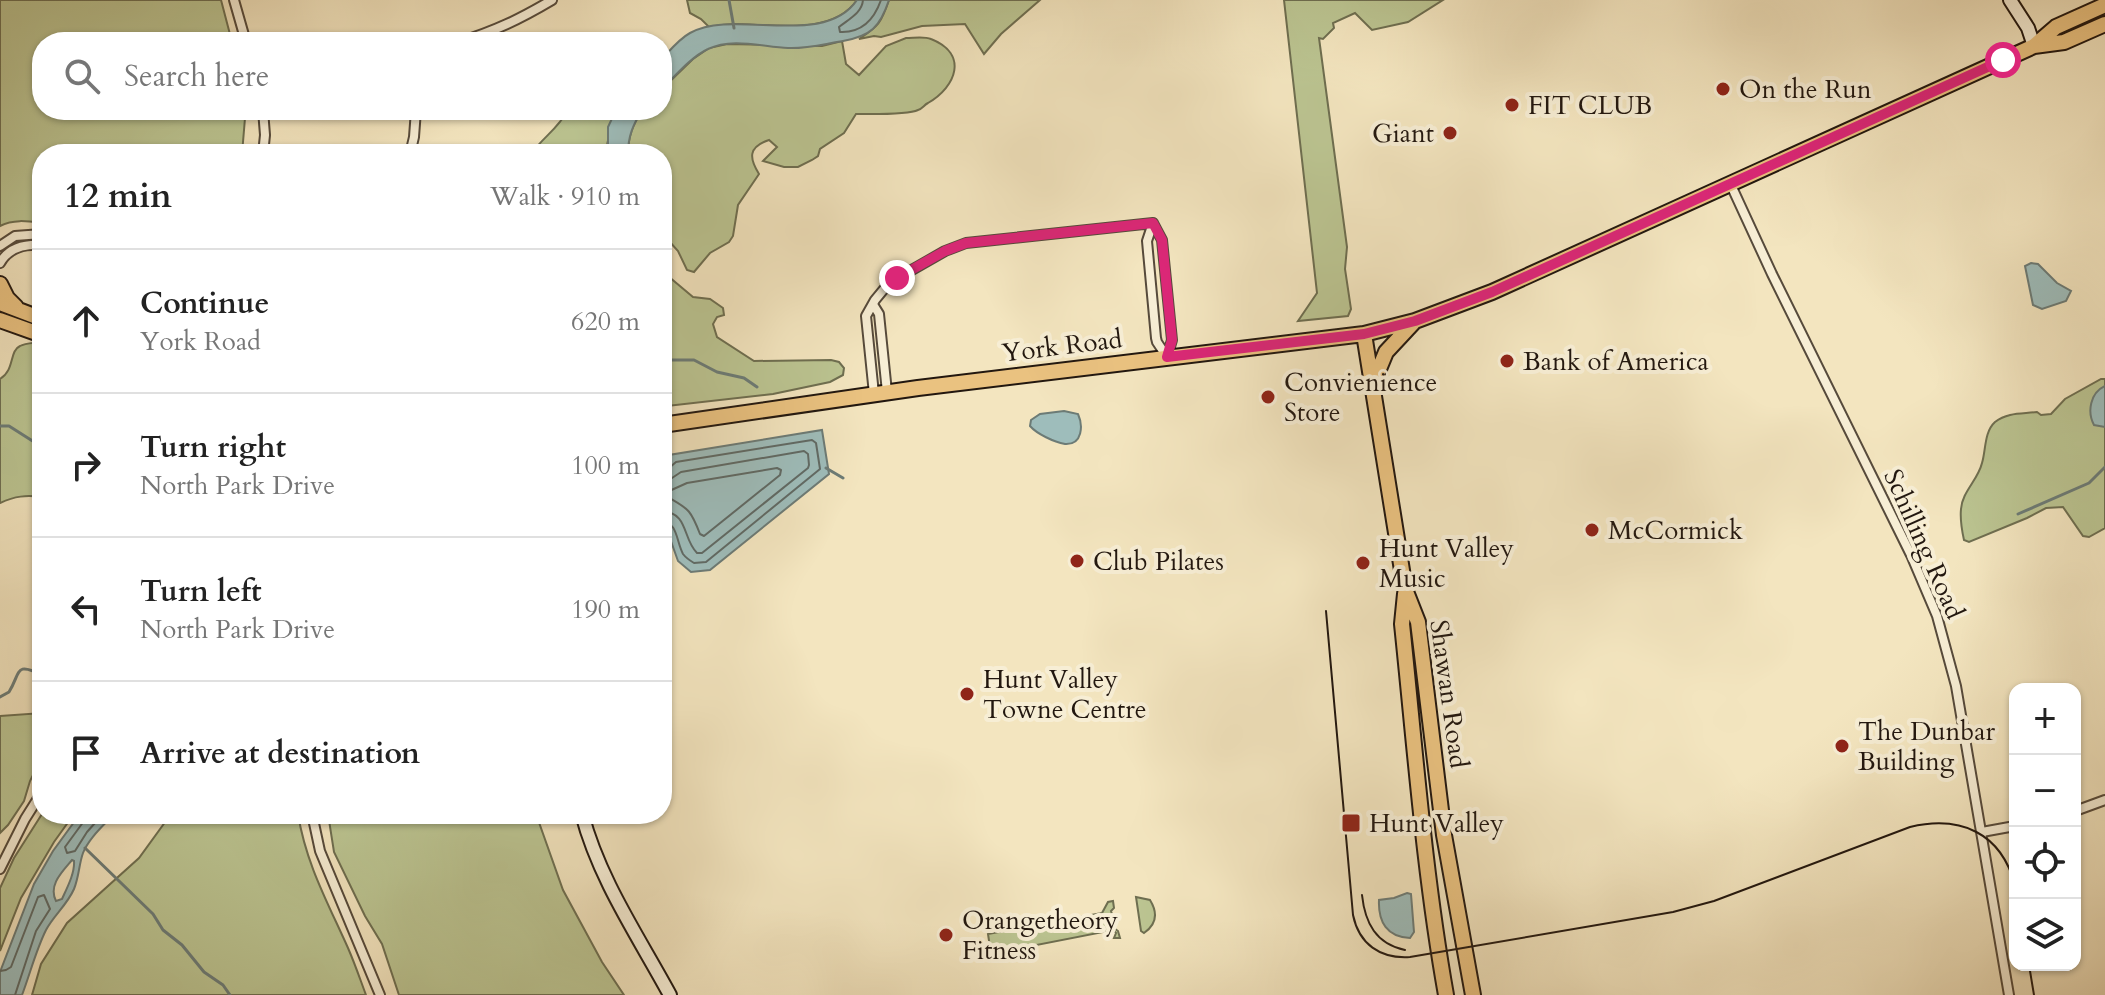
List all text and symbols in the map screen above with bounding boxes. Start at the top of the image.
search box [32,32,672,120]
route start [1985,42,2021,78]
icon: search [60,54,104,98]
text: Search here [124,56,269,97]
place label: On the Run [1739,72,1872,107]
marker: On the Run [1714,80,1732,98]
place label: FIT CLUB [1528,88,1652,123]
marker: FIT CLUB [1503,96,1521,114]
place label: Giant [1372,116,1434,151]
marker: Giant [1441,124,1459,142]
text: 12 min [64,173,172,219]
text: Walk · 910 m [490,179,640,214]
route end [879,260,915,296]
text: Continue [140,283,269,324]
icon: ahead [64,299,108,343]
text: 620 m [571,304,640,339]
street label: York Road [1000,321,1124,371]
text: York Road [140,324,261,359]
place label: Bank of America [1523,344,1709,379]
marker: Bank of America [1498,352,1516,370]
place label: Convienience Store [1284,365,1437,430]
marker: Convienience Store [1259,388,1277,406]
text: Turn right [140,427,286,468]
icon: right [64,443,108,487]
text: 100 m [571,448,640,483]
street label: Schilling Road [1875,464,1973,625]
text: North Park Drive [140,468,335,503]
place label: McCormick [1608,513,1743,548]
marker: McCormick [1583,521,1601,539]
place label: Hunt Valley Music [1379,531,1514,596]
place label: Club Pilates [1093,544,1224,579]
marker: Club Pilates [1068,552,1086,570]
marker: Hunt Valley Music [1354,554,1372,572]
text: Turn left [140,571,262,612]
icon: left [64,587,108,631]
text: 190 m [571,592,640,627]
text: North Park Drive [140,612,335,647]
street label: Shawan Road [1421,618,1477,771]
place label: Hunt Valley Towne Centre [983,662,1147,727]
map controls [2009,683,2081,971]
button: + [2009,683,2081,755]
marker: Hunt Valley Towne Centre [958,685,976,703]
place label: The Dunbar Building [1858,714,1995,779]
icon: arrive [64,731,108,775]
text: Arrive at destination [140,733,420,774]
marker: The Dunbar Building [1833,737,1851,755]
button: − [2009,755,2081,827]
place label: Hunt Valley [1369,806,1504,841]
marker: Hunt Valley [1340,812,1362,834]
button: locate [2009,827,2081,899]
button: layers [2009,899,2081,971]
place label: Orangetheory Fitness [962,903,1118,968]
marker: Orangetheory Fitness [937,926,955,944]

